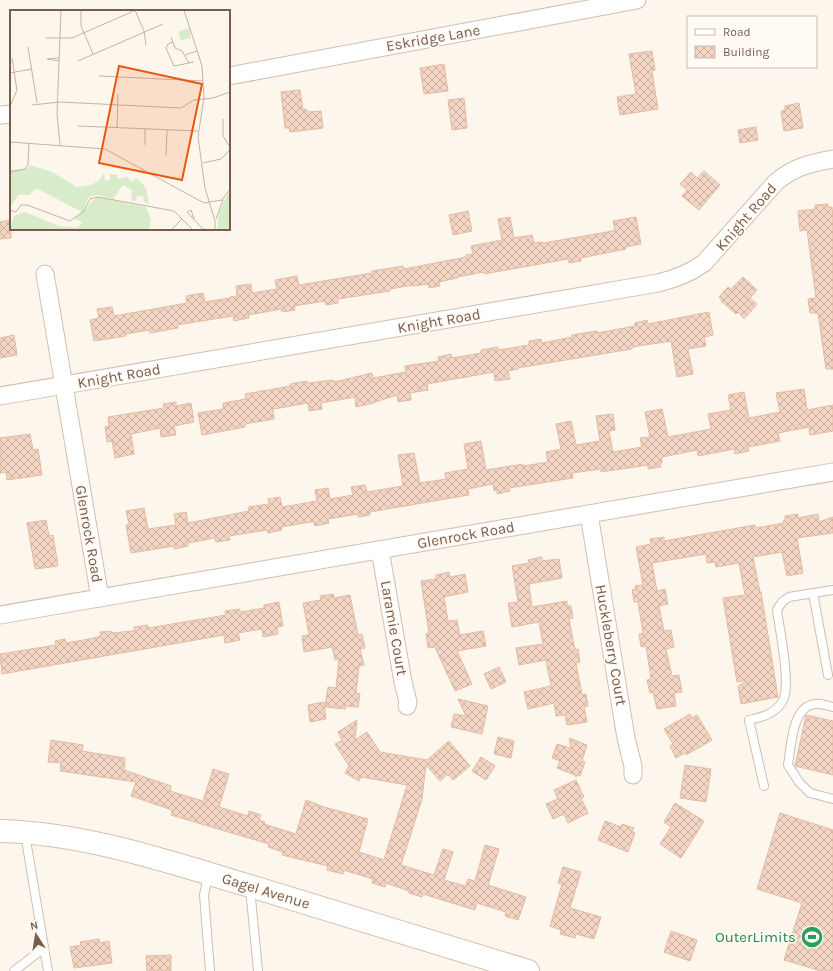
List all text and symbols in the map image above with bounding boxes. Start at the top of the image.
inset map [10,10,230,230]
legend [687,16,817,68]
street label: Eskridge Lane [385,21,481,55]
text: Road [723,25,751,39]
text: Building [723,45,770,59]
street label: Knight Road [712,179,780,255]
street label: Knight Road [396,305,482,337]
street label: Knight Road [76,360,162,392]
street label: Glenrock Road [72,484,106,584]
street label: Glenrock Road [416,518,516,552]
street label: Laramie Court [377,579,411,677]
street label: Huckleberry Court [591,583,631,707]
street label: Gagel Avenue [220,869,312,913]
north arrow [16,915,56,955]
text: N [29,919,39,933]
sports icon: OuterLimits [799,924,825,950]
place label: OuterLimits [715,928,796,946]

